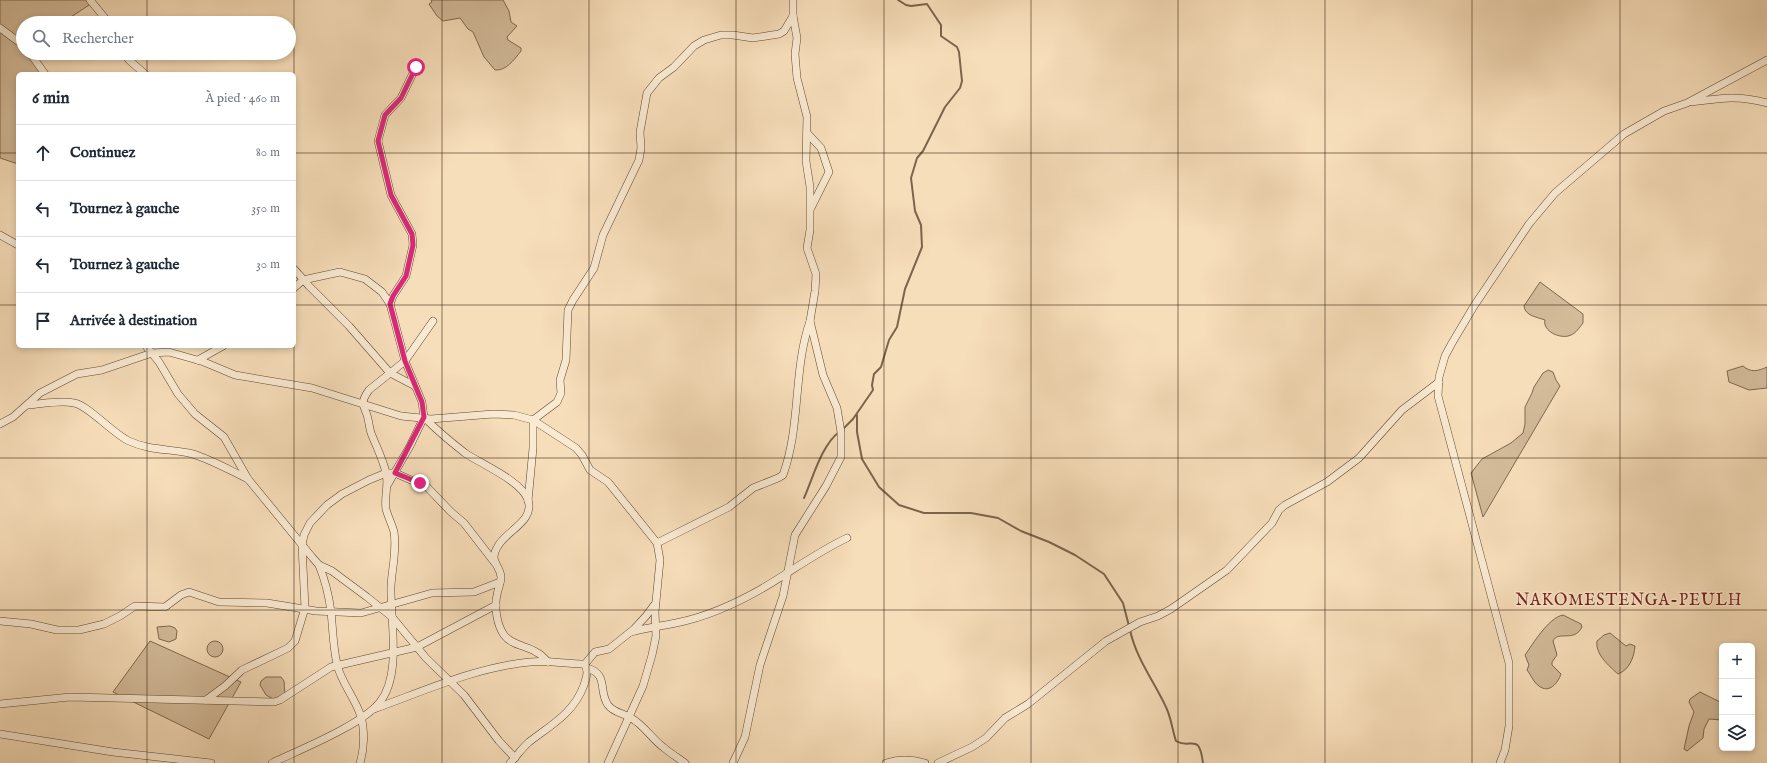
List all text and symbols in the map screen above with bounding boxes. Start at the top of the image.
search box [16,16,296,60]
icon: search [30,27,52,49]
text: Rechercher [62,29,134,48]
route start [407,58,425,76]
text: 6 min [32,88,70,109]
text: À pied · 460 m [205,90,280,107]
icon: ahead [32,142,54,164]
text: Continuez [70,143,135,162]
text: 80 m [256,144,280,161]
icon: left [32,198,54,220]
text: Tournez à gauche [70,199,179,218]
text: 350 m [251,200,280,217]
icon: left [32,254,54,276]
text: Tournez à gauche [70,255,179,274]
text: 30 m [256,256,280,273]
icon: arrive [32,310,54,332]
text: Arrivée à destination [70,311,197,330]
route end [411,474,429,492]
district label: NAKOMESTENGA-PEULH [1515,591,1743,611]
map controls [1719,643,1755,751]
button: + [1719,643,1755,679]
button: − [1719,679,1755,715]
button: layers [1719,715,1755,751]

